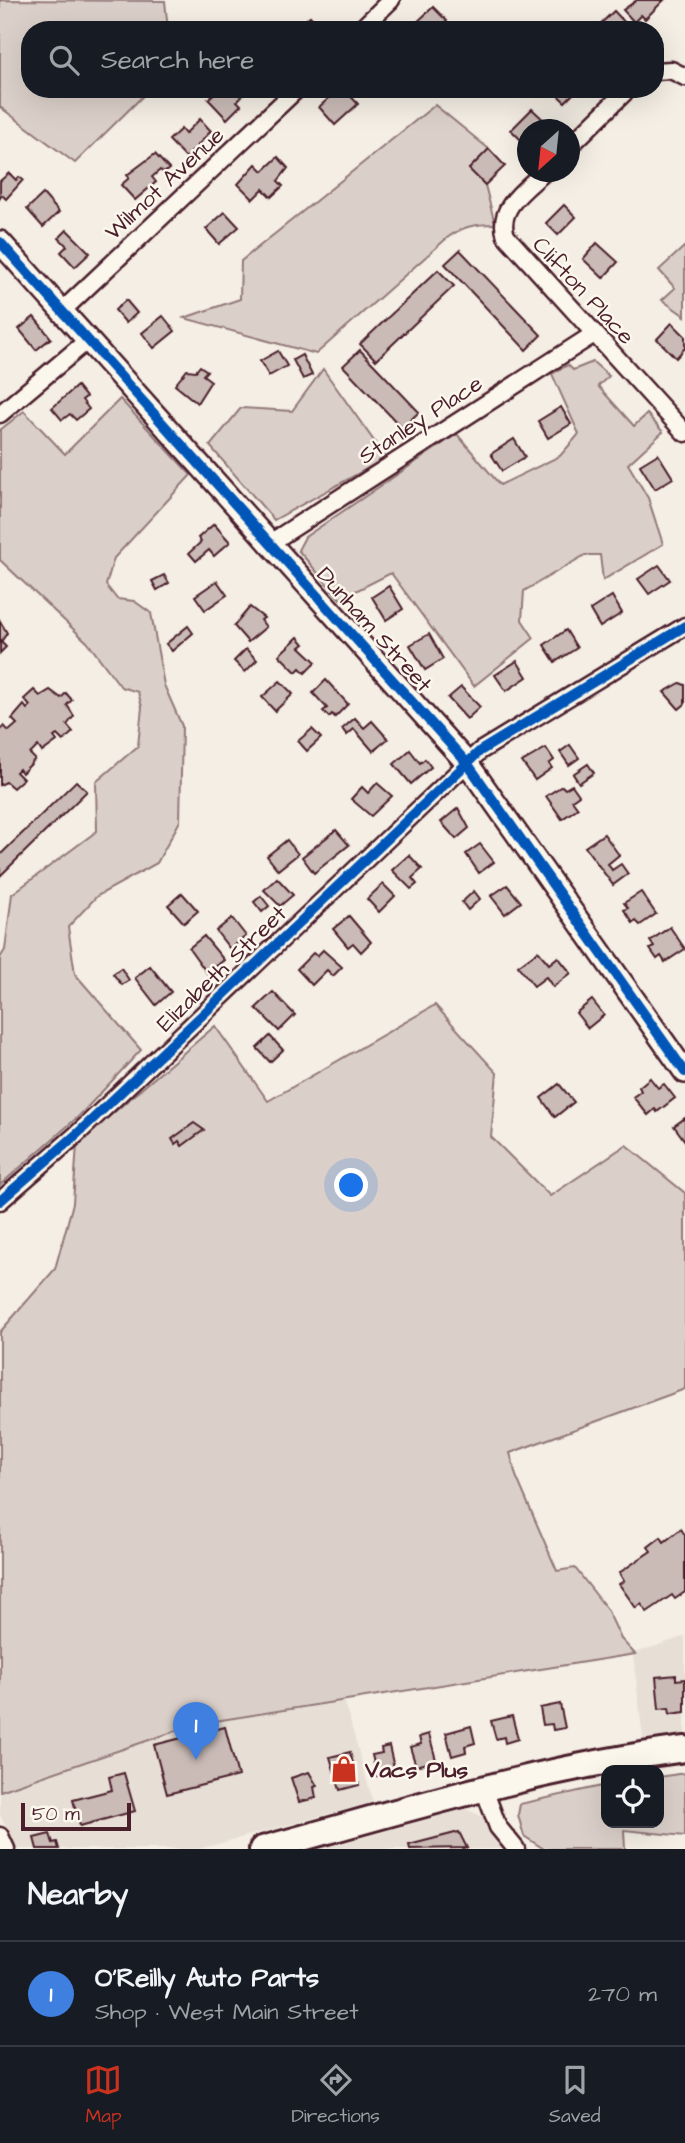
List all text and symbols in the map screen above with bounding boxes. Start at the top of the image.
search box [21,21,664,98]
icon: search [45,41,83,79]
text: Search here [101,42,254,78]
north arrow [517,119,580,182]
street label: Wilmot Avenue [98,120,231,248]
street label: Clifton Place [525,230,642,352]
street label: Stanley Place [352,368,489,473]
street label: Dunham Street [309,560,440,700]
street label: Elizabeth Street [149,898,294,1039]
your location [334,1168,368,1202]
pin: 1 [173,1702,219,1760]
shop icon: Vacs Plus [329,1754,359,1784]
place label: Vacs Plus [364,1754,468,1786]
map controls [601,1765,664,1828]
button: locate [601,1765,664,1828]
scale bar [21,1800,131,1832]
text: 50 m [32,1801,80,1828]
text: Nearby [28,1874,128,1916]
text: O'Reilly Auto Parts [95,1960,319,1996]
text: 1 [50,1978,52,2010]
text: 270 m [588,1978,657,2010]
text: Shop · West Main Street [95,1996,359,2028]
tab: Map [84,2061,122,2130]
tab: Directions [291,2061,380,2130]
tab: Saved [549,2061,600,2130]

